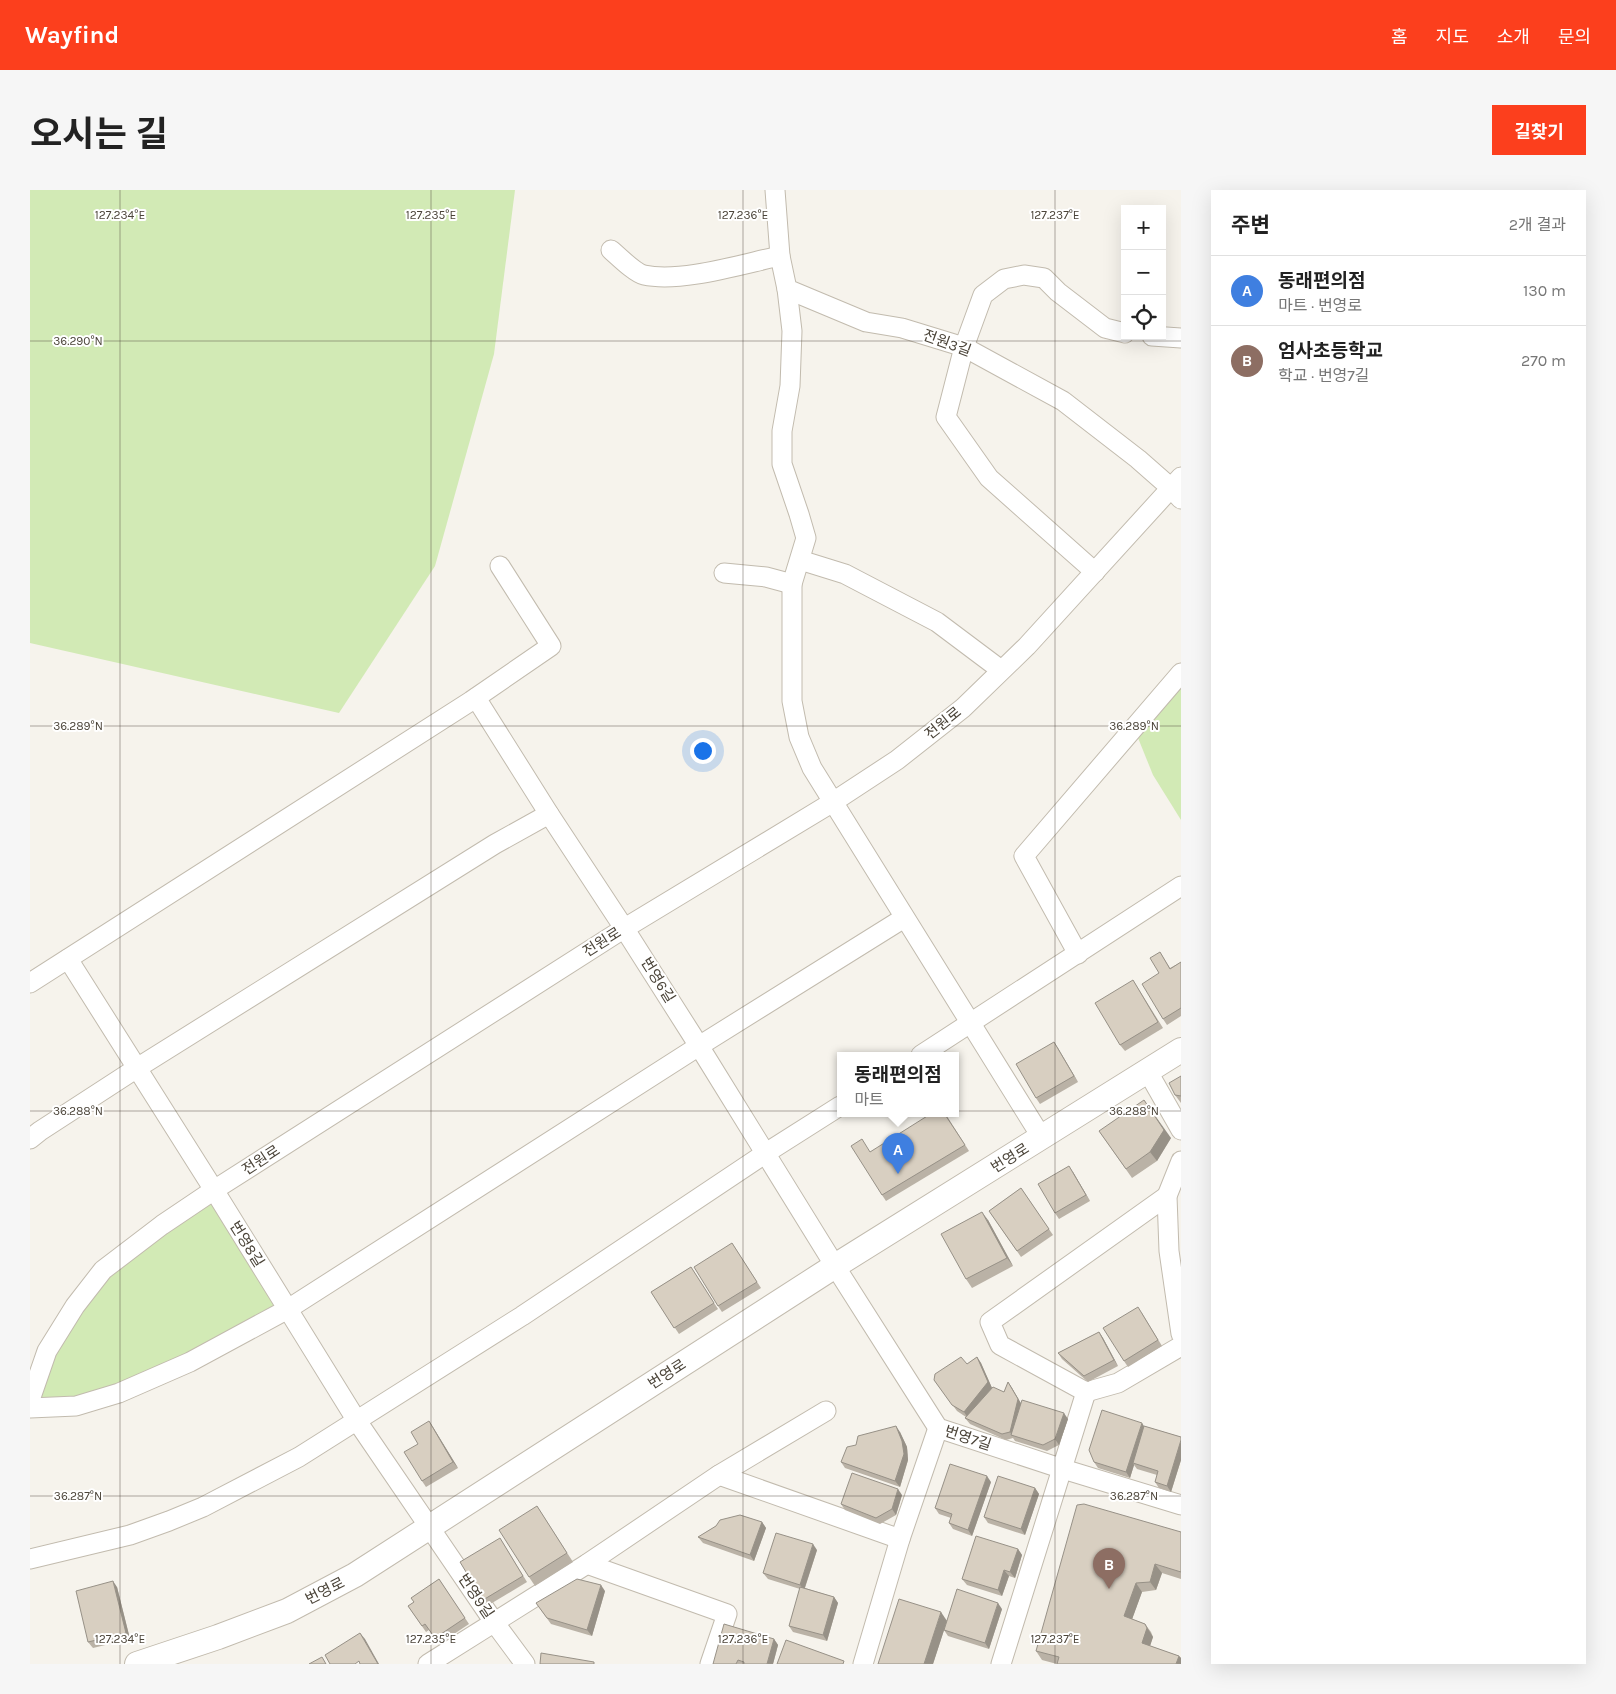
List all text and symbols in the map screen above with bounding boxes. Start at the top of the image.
text: Wayfind [25,21,119,49]
text: 홈 [1391,26,1408,48]
text: 지도 [1436,26,1469,48]
text: 소개 [1497,26,1530,48]
text: 문의 [1558,26,1591,48]
button: 길찾기 [1492,105,1586,155]
text: 오시는 길 [30,114,168,155]
map controls [1121,205,1166,340]
button: + [1121,205,1166,250]
text: 127.234°E [95,208,145,222]
text: 127.235°E [406,208,456,222]
text: 127.236°E [718,208,768,222]
text: 127.237°E [1030,208,1080,222]
text: 주변 [1231,213,1270,237]
text: 2개 결과 [1509,215,1566,234]
button: − [1121,250,1166,295]
text: 동래편의점 [1278,270,1365,292]
text: A [1242,281,1252,300]
text: 130 m [1523,281,1566,300]
button: locate [1121,295,1166,340]
text: 마트 · 번영로 [1278,296,1362,315]
street label: 전원3길 [920,326,974,360]
text: 36.290°N [53,334,103,348]
text: 엄사초등학교 [1278,340,1383,362]
text: B [1242,351,1252,370]
text: 270 m [1521,351,1566,370]
text: 학교 · 번영7길 [1278,366,1370,385]
street label: 전원로 [921,703,965,743]
text: 36.289°N [53,719,103,733]
text: 36.289°N [1109,719,1159,733]
your location [690,738,716,764]
street label: 전원로 [580,923,624,961]
street label: 번영6길 [637,954,679,1006]
popup [837,1052,959,1117]
text: 동래편의점 [854,1064,942,1086]
text: 마트 [854,1090,884,1109]
text: 36.288°N [53,1104,103,1118]
text: 36.288°N [1109,1104,1159,1118]
pin: A [882,1133,914,1174]
street label: 번영로 [988,1139,1032,1177]
street label: 전원로 [239,1141,283,1179]
street label: 번영8길 [226,1218,268,1270]
street label: 번영로 [645,1355,689,1393]
street label: 번영7길 [942,1422,994,1454]
text: 36.287°N [54,1489,102,1503]
text: 36.287°N [1110,1489,1158,1503]
pin: B [1093,1548,1125,1589]
street label: 번영9길 [455,1570,497,1622]
street label: 번영로 [302,1574,348,1608]
text: 127.234°E [95,1632,145,1646]
text: 127.235°E [406,1632,456,1646]
text: 127.236°E [718,1632,768,1646]
text: 127.237°E [1030,1632,1080,1646]

